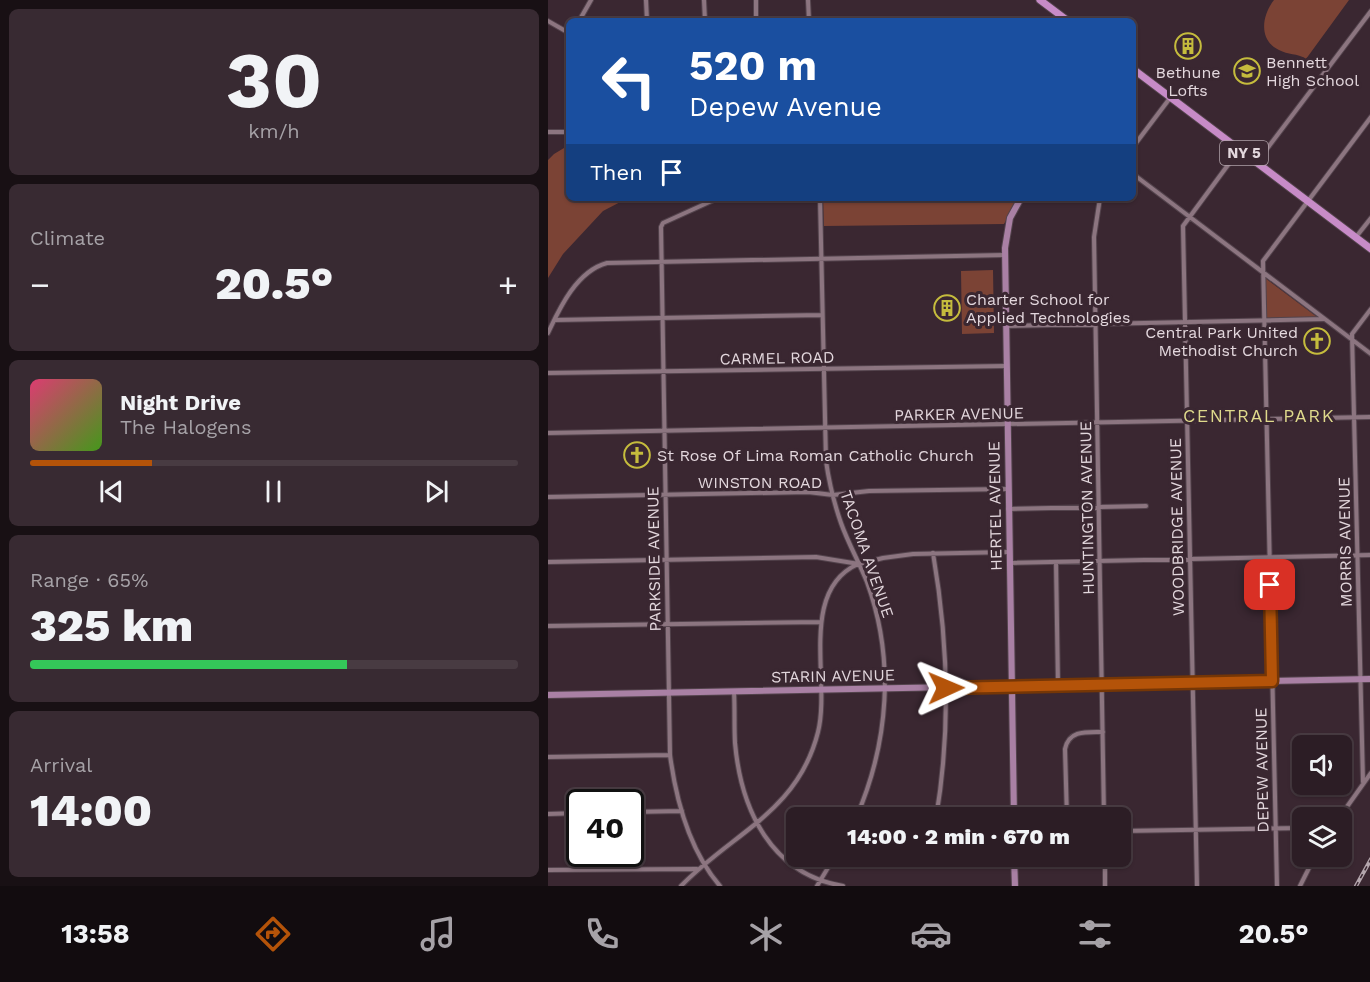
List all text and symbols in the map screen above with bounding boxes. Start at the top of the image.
building icon: Bethune Lofts [1173,31,1203,61]
text: 30 [226,34,322,126]
text: 520 m [689,41,817,90]
icon: left [590,42,668,120]
place label: Bennett High School [1266,53,1359,90]
school or university icon: Bennett High School [1232,56,1262,86]
place label: Bethune Lofts [1155,63,1221,100]
text: Depew Avenue [689,91,882,123]
text: km/h [248,119,300,143]
road number: NY 5 [1220,141,1268,165]
icon: arrive [655,156,688,189]
text: Then [590,160,643,185]
text: Climate [30,226,105,250]
text: 20.5° [215,257,333,310]
text: − [30,265,50,304]
text: + [498,265,518,304]
place label: Charter School for Applied Technologies [966,290,1131,327]
building icon: Charter School for Applied Technologies [932,293,962,323]
place label: Central Park United Methodist Church [1145,323,1298,360]
church icon: Central Park United Methodist Church [1302,326,1332,356]
street label: CARMEL ROAD [719,347,835,369]
text: Night Drive [120,390,241,415]
street label: PARKER AVENUE [894,403,1024,425]
district label: CENTRAL PARK [1183,405,1335,426]
text: The Halogens [120,415,252,439]
street label: HUNTINGTON AVENUE [1076,421,1098,595]
street label: WOODBRIDGE AVENUE [1166,438,1188,616]
church icon: St Rose Of Lima Roman Catholic Church [622,440,652,470]
street label: HERTEL AVENUE [984,441,1006,571]
place label: St Rose Of Lima Roman Catholic Church [657,446,974,465]
street label: WINSTON ROAD [698,473,822,492]
icon: previous [95,475,128,508]
icon: pause [257,475,290,508]
icon: next [420,475,453,508]
street label: MORRIS AVENUE [1334,477,1356,607]
street label: PARKSIDE AVENUE [643,486,665,632]
street label: TACOMA AVENUE [836,488,898,620]
pin [1244,559,1295,610]
text: Range · 65% [30,568,148,592]
icon: arrive [1253,568,1286,601]
text: 325 km [30,599,193,652]
position arrow [914,656,978,720]
street label: STARIN AVENUE [771,665,895,687]
street label: DEPEW AVENUE [1251,707,1273,833]
map controls [1292,735,1352,867]
button: sound [1292,735,1352,795]
text: Arrival [30,753,92,777]
text: 14:00 [30,784,152,837]
speed limit sign: 40 [566,789,644,867]
button: layers [1292,807,1352,867]
text: 14:00 · 2 min · 670 m [847,824,1070,849]
icon: directions [252,913,294,955]
icon: music [417,913,459,955]
icon: phone [581,913,623,955]
icon: climate [745,913,787,955]
icon: car [910,913,952,955]
icon: filters [1074,913,1116,955]
text: 13:58 [61,918,130,950]
text: 20.5° [1239,918,1309,950]

